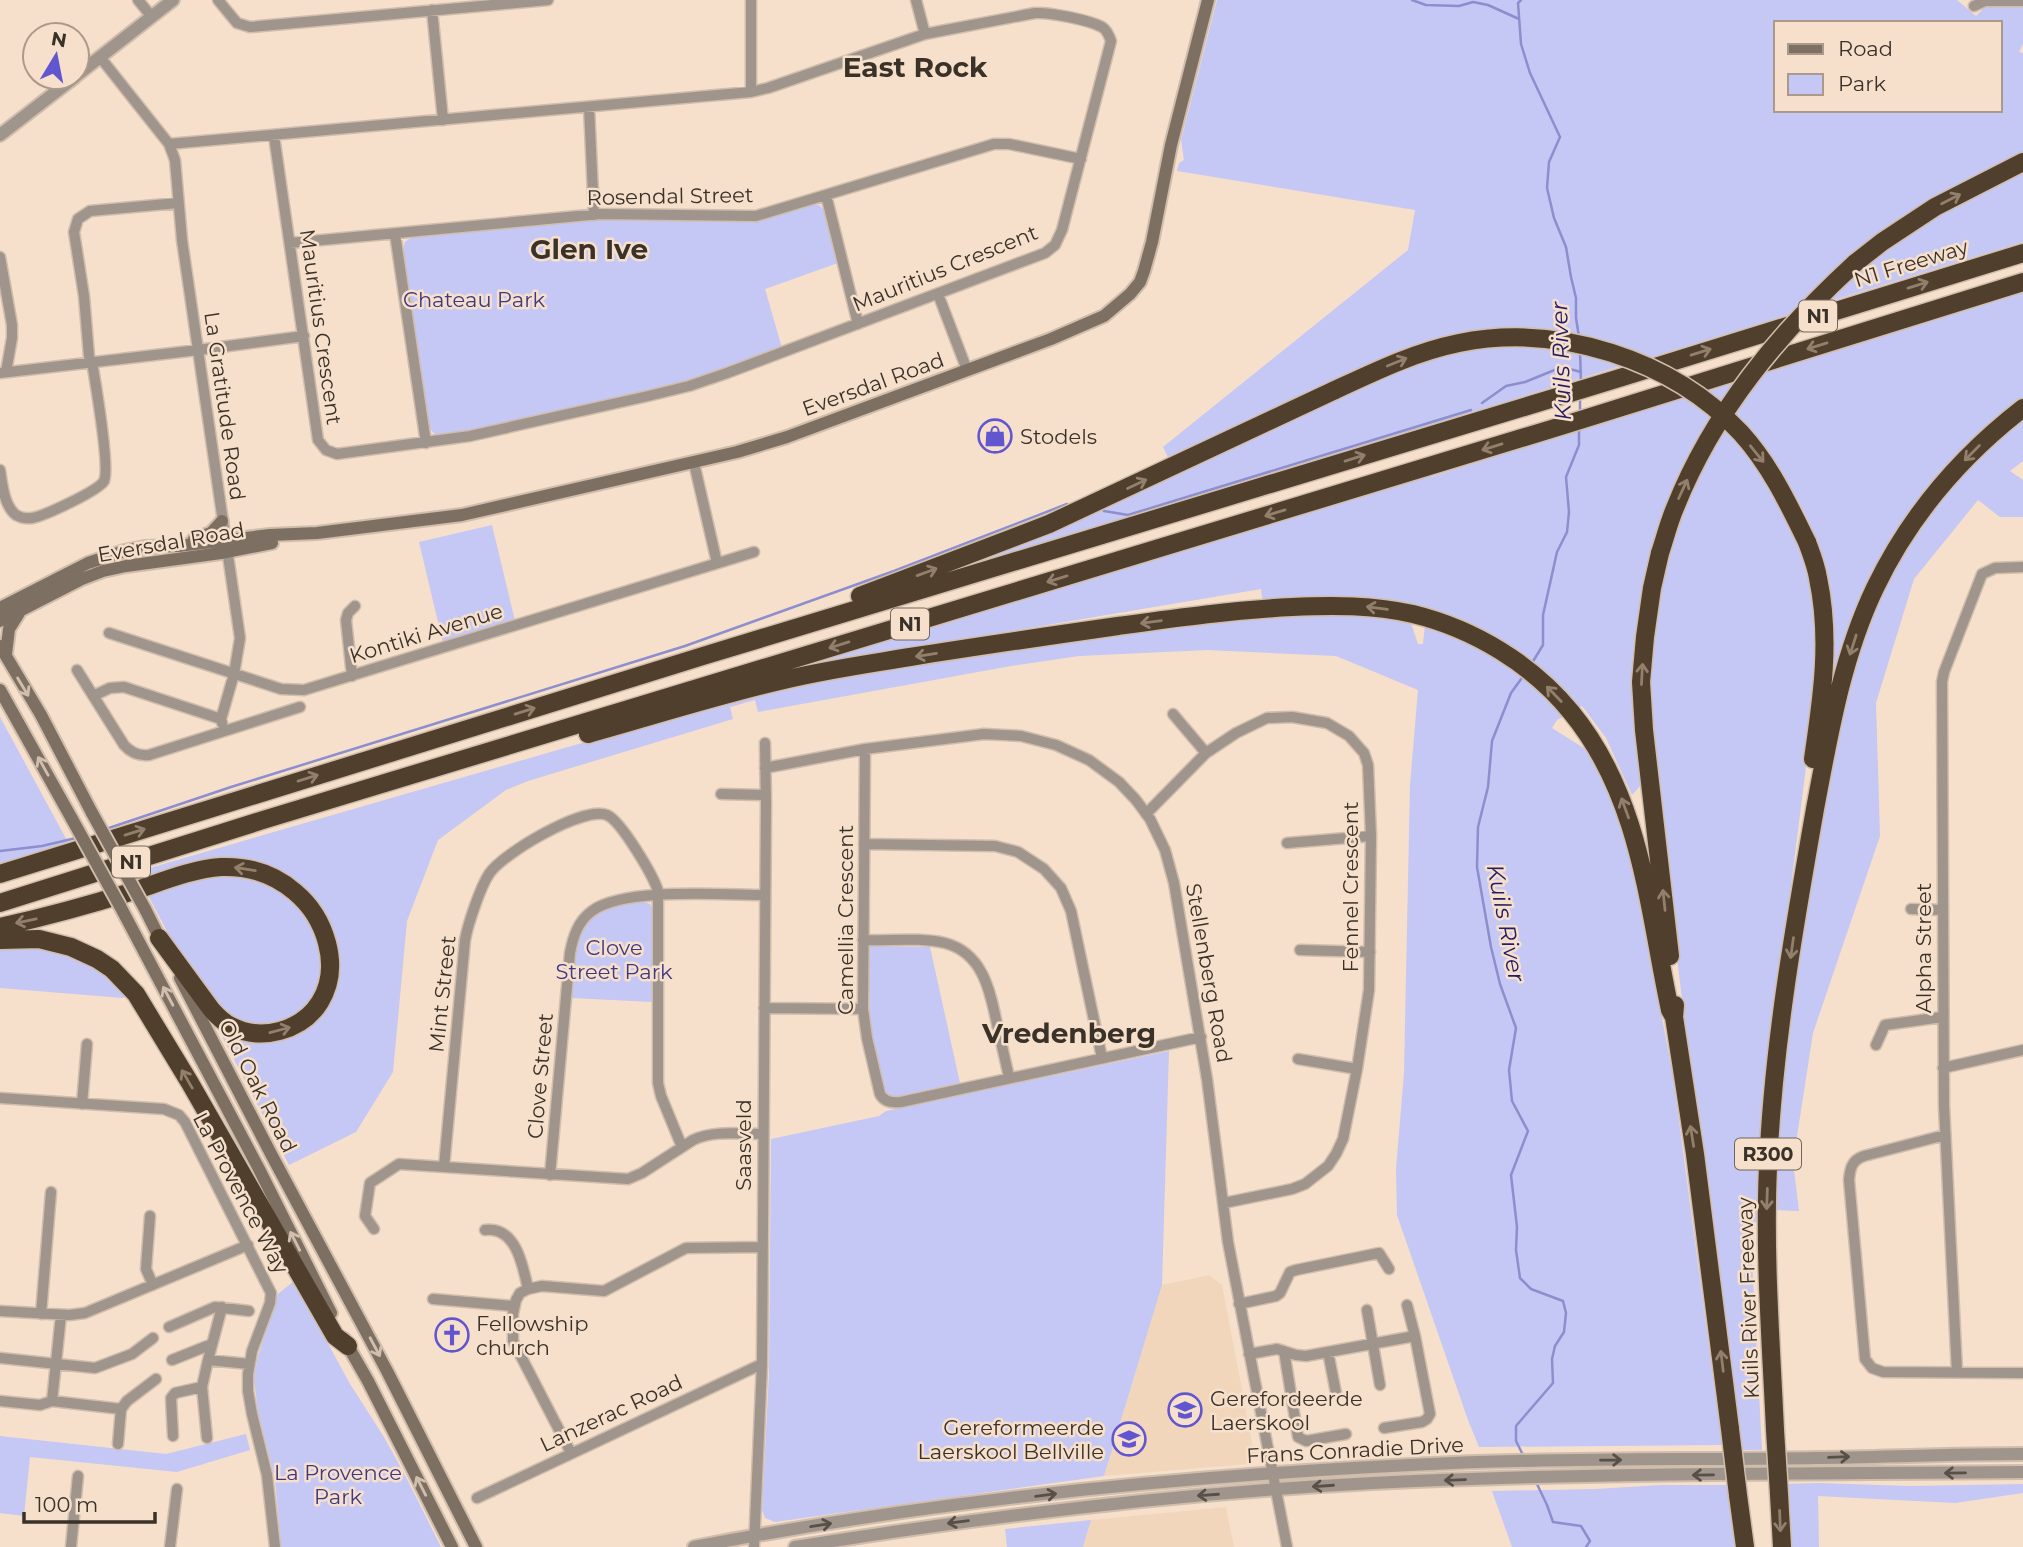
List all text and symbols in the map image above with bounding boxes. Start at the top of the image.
north arrow [21,21,91,91]
legend [1774,21,2002,112]
text: N [49,27,68,52]
text: Road [1838,36,1893,61]
district label: East Rock [843,50,988,84]
text: Park [1838,71,1886,96]
street label: Rosendal Street [586,182,754,210]
one-way arrow [1940,191,1961,205]
street label: Mauritius Crescent [849,219,1041,317]
street label: Mauritius Crescent [295,228,347,426]
district label: Glen Ive [530,232,648,266]
street label: N1 Freeway [1851,234,1972,292]
one-way arrow [1907,278,1929,290]
park label: Chateau Park [403,287,545,312]
water label: Kuils River [1545,300,1577,421]
road number: N1 [1799,300,1837,332]
street label: La Gratitude Road [199,310,251,502]
one-way arrow [1807,340,1829,353]
one-way arrow [1690,345,1712,358]
street label: Eversdal Road [799,347,947,421]
one-way arrow [1386,354,1408,367]
shop icon: Stodels [976,417,1014,455]
place label: Stodels [1020,424,1097,449]
one-way arrow [1482,441,1504,454]
one-way arrow [1749,444,1765,462]
one-way arrow [1963,444,1980,461]
one-way arrow [1344,450,1366,463]
one-way arrow [1126,477,1147,490]
one-way arrow [1677,479,1690,500]
one-way arrow [1264,507,1286,520]
street label: Eversdal Road [96,517,246,567]
one-way arrow [916,564,938,577]
one-way arrow [1046,573,1068,586]
street label: Kontiki Avenue [346,598,506,668]
one-way arrow [1366,602,1389,615]
road number: N1 [891,608,929,639]
one-way arrow [1140,615,1163,628]
one-way arrow [1846,633,1858,655]
one-way arrow [829,640,851,653]
one-way arrow [915,649,938,662]
one-way arrow [1636,663,1649,686]
one-way arrow [17,676,31,696]
one-way arrow [1545,686,1562,703]
one-way arrow [514,704,536,717]
one-way arrow [35,757,49,777]
one-way arrow [296,771,318,784]
one-way arrow [1617,797,1630,819]
street label: Fennel Crescent [1338,802,1363,972]
one-way arrow [124,825,146,837]
street label: Camellia Crescent [833,825,858,1015]
road number: N1 [112,846,150,877]
one-way arrow [235,862,257,875]
water label: Kuils River [1481,862,1531,985]
street label: Stellenberg Road [1181,881,1237,1065]
street label: Alpha Street [1911,883,1936,1013]
one-way arrow [1657,889,1670,912]
one-way arrow [15,915,38,929]
street label: Mint Street [423,934,461,1054]
park label: Clove Street Park [556,935,673,984]
one-way arrow [1785,936,1798,959]
one-way arrow [160,986,174,1007]
street label: Clove Street [522,1012,558,1140]
street label: Old Oak Road [214,1015,302,1157]
district label: Vredenberg [981,1016,1156,1050]
one-way arrow [269,1023,291,1036]
one-way arrow [180,1069,194,1089]
street label: Saasveld [731,1099,756,1191]
street label: La Provence Way [188,1108,294,1279]
one-way arrow [1686,1125,1699,1147]
road number: R300 [1735,1138,1801,1170]
one-way arrow [1760,1187,1774,1210]
street label: Kuils River Freeway [1732,1196,1764,1399]
one-way arrow [288,1231,302,1252]
place label: Fellowship church [476,1311,588,1360]
church icon: Fellowship church [433,1316,471,1354]
one-way arrow [368,1336,382,1357]
one-way arrow [1715,1350,1728,1373]
street label: Lanzerac Road [536,1369,686,1457]
place label: Gerefordeerde Laerskool [1210,1386,1363,1435]
school or university icon: Gerefordeerde Laerskool [1166,1391,1204,1429]
place label: Gereformeerde Laerskool Bellville [918,1415,1104,1464]
school or university icon: Gereformeerde Laerskool Bellville [1110,1420,1148,1458]
street label: Frans Conradie Drive [1246,1432,1464,1468]
one-way arrow [1827,1450,1850,1464]
one-way arrow [1599,1453,1622,1467]
park label: La Provence Park [274,1460,402,1509]
one-way arrow [1944,1466,1967,1480]
one-way arrow [1692,1468,1715,1482]
one-way arrow [1444,1473,1467,1486]
one-way arrow [414,1476,428,1497]
scale bar [24,1480,156,1524]
one-way arrow [1311,1480,1334,1493]
one-way arrow [1034,1488,1057,1501]
one-way arrow [1197,1489,1220,1502]
text: 100 m [35,1492,98,1517]
one-way arrow [1774,1509,1787,1532]
one-way arrow [947,1515,969,1528]
one-way arrow [809,1518,831,1531]

